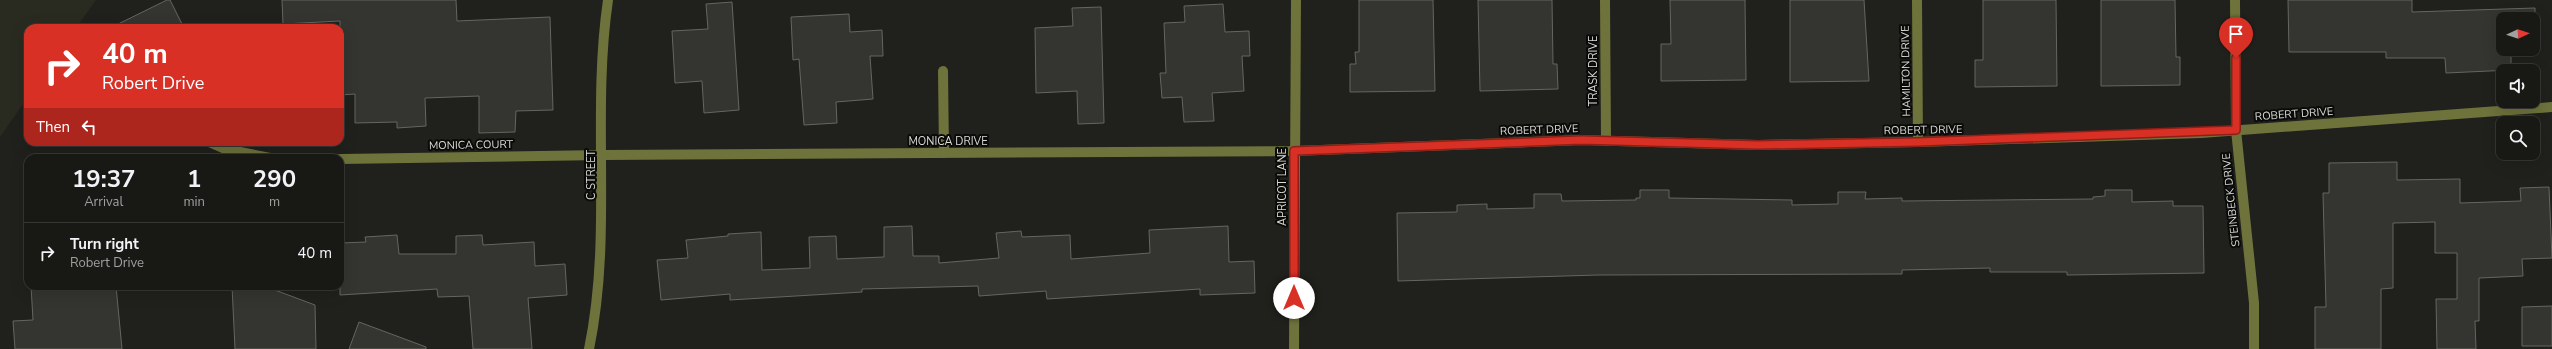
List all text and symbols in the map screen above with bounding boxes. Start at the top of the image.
north arrow [2496,12,2540,56]
map controls [2496,12,2540,160]
pin [2219,17,2253,58]
icon: arrive [2225,23,2247,45]
street label: HAMILTON DRIVE [1898,25,1914,117]
text: 40 m [102,35,168,73]
street label: TRASK DRIVE [1586,36,1601,106]
icon: right [36,40,88,92]
button: sound [2496,64,2540,108]
text: Robert Drive [102,71,204,95]
street label: ROBERT DRIVE [2254,104,2334,124]
icon: left [78,116,100,138]
button: search [2496,116,2540,160]
text: Then [36,117,70,137]
street label: ROBERT DRIVE [1500,121,1578,139]
street label: ROBERT DRIVE [1884,122,1962,138]
street label: MONICA DRIVE [908,134,988,149]
street label: MONICA COURT [429,137,514,153]
street label: APRICOT LANE [1275,148,1290,226]
street label: C STREET [584,150,599,200]
street label: STEINBECK DRIVE [2219,153,2243,247]
text: 19:37 [72,163,135,195]
text: 1 [187,163,201,195]
text: 290 [253,163,296,195]
text: Arrival [84,193,123,211]
text: min [183,193,205,211]
text: m [269,193,280,211]
text: Turn right [70,234,139,254]
icon: right [36,242,58,264]
text: 40 m [297,243,332,263]
text: Robert Drive [70,254,144,272]
position arrow [1273,277,1315,319]

